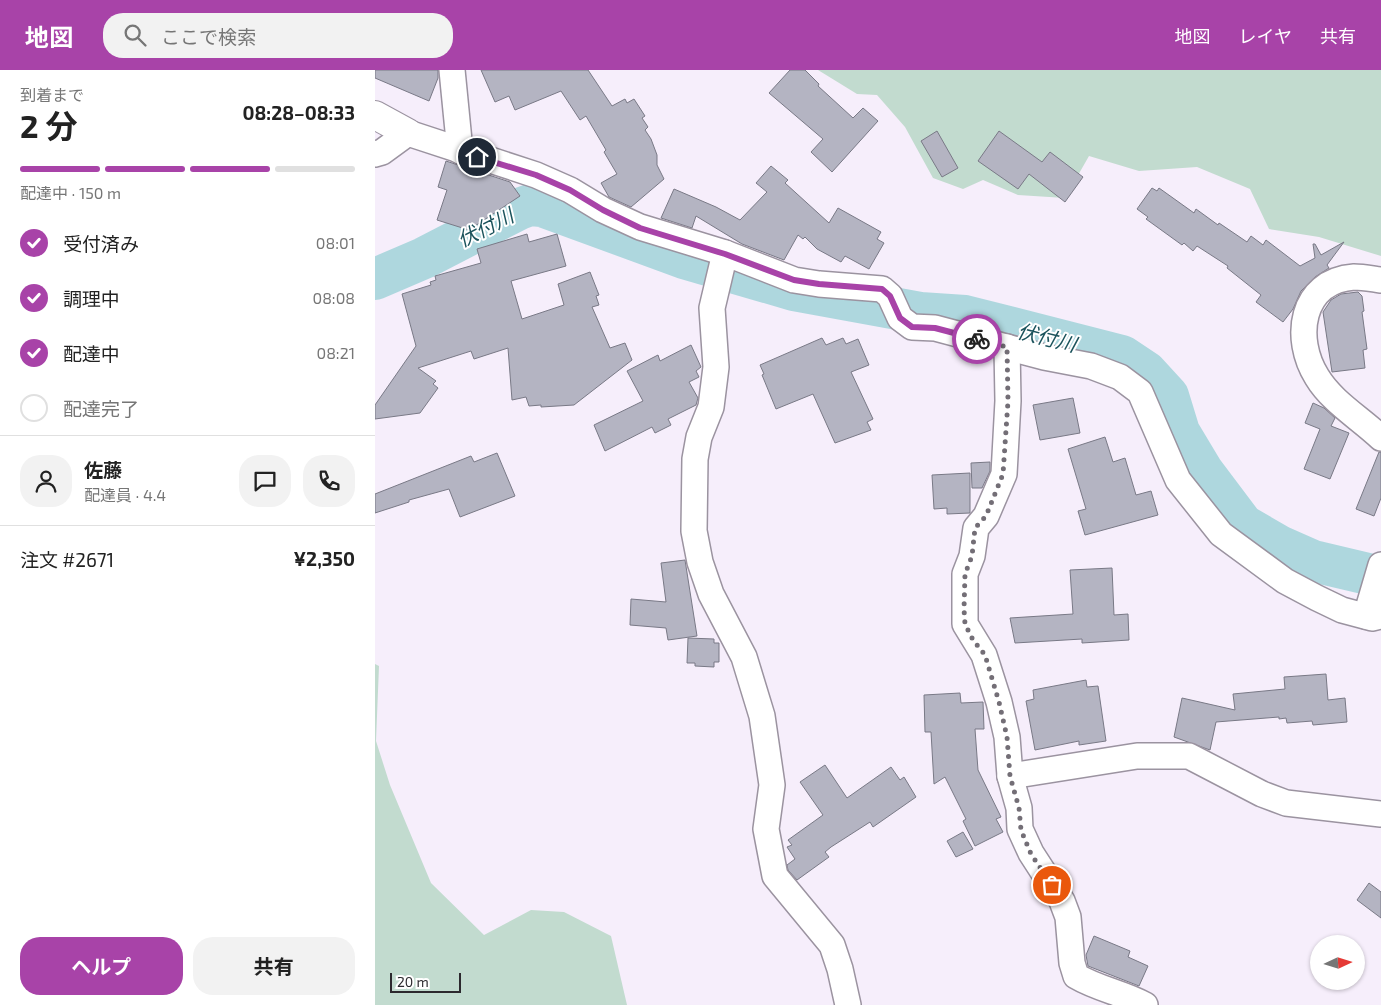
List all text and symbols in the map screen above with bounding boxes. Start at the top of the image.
search box [103,13,453,58]
icon: search [121,21,149,49]
text: 地図 [25,22,73,51]
text: ここで検索 [161,25,256,48]
text: 地図 [1175,25,1211,47]
text: レイヤ [1239,25,1292,47]
text: 共有 [1320,25,1356,47]
text: 到着まで [20,85,84,104]
text: 08:28–08:33 [243,101,355,124]
text: 2 分 [20,106,78,144]
pin [456,136,498,178]
icon: home [463,143,491,171]
text: 配達中 · 150 m [20,183,121,202]
water label: 伏付川 [453,202,519,251]
icon: check [20,229,48,257]
text: 受付済み [63,232,139,255]
text: 08:01 [316,233,355,252]
icon: check [20,284,48,312]
text: 調理中 [63,287,120,310]
text: 08:08 [313,288,355,307]
courier [952,314,1002,364]
water label: 伏付川 [1015,318,1081,356]
icon: bike [963,325,991,353]
icon: check [20,339,48,367]
text: 配達中 [63,342,120,365]
text: 08:21 [317,343,355,362]
text: 配達完了 [63,397,139,420]
button: person [20,455,72,507]
button: chat [239,455,291,507]
button: phone [303,455,355,507]
text: 佐藤 [84,458,122,481]
text: 配達員 · 4.4 [84,485,166,504]
text: ¥2,350 [293,547,355,570]
text: 注文 #2671 [20,548,114,571]
pin [1031,864,1073,906]
icon: bag [1038,871,1066,899]
north arrow [1310,935,1365,990]
map controls [1310,935,1365,990]
button: ヘルプ [20,937,183,995]
button: 共有 [193,937,355,995]
scale bar [390,970,461,993]
text: 20 m [397,973,429,990]

